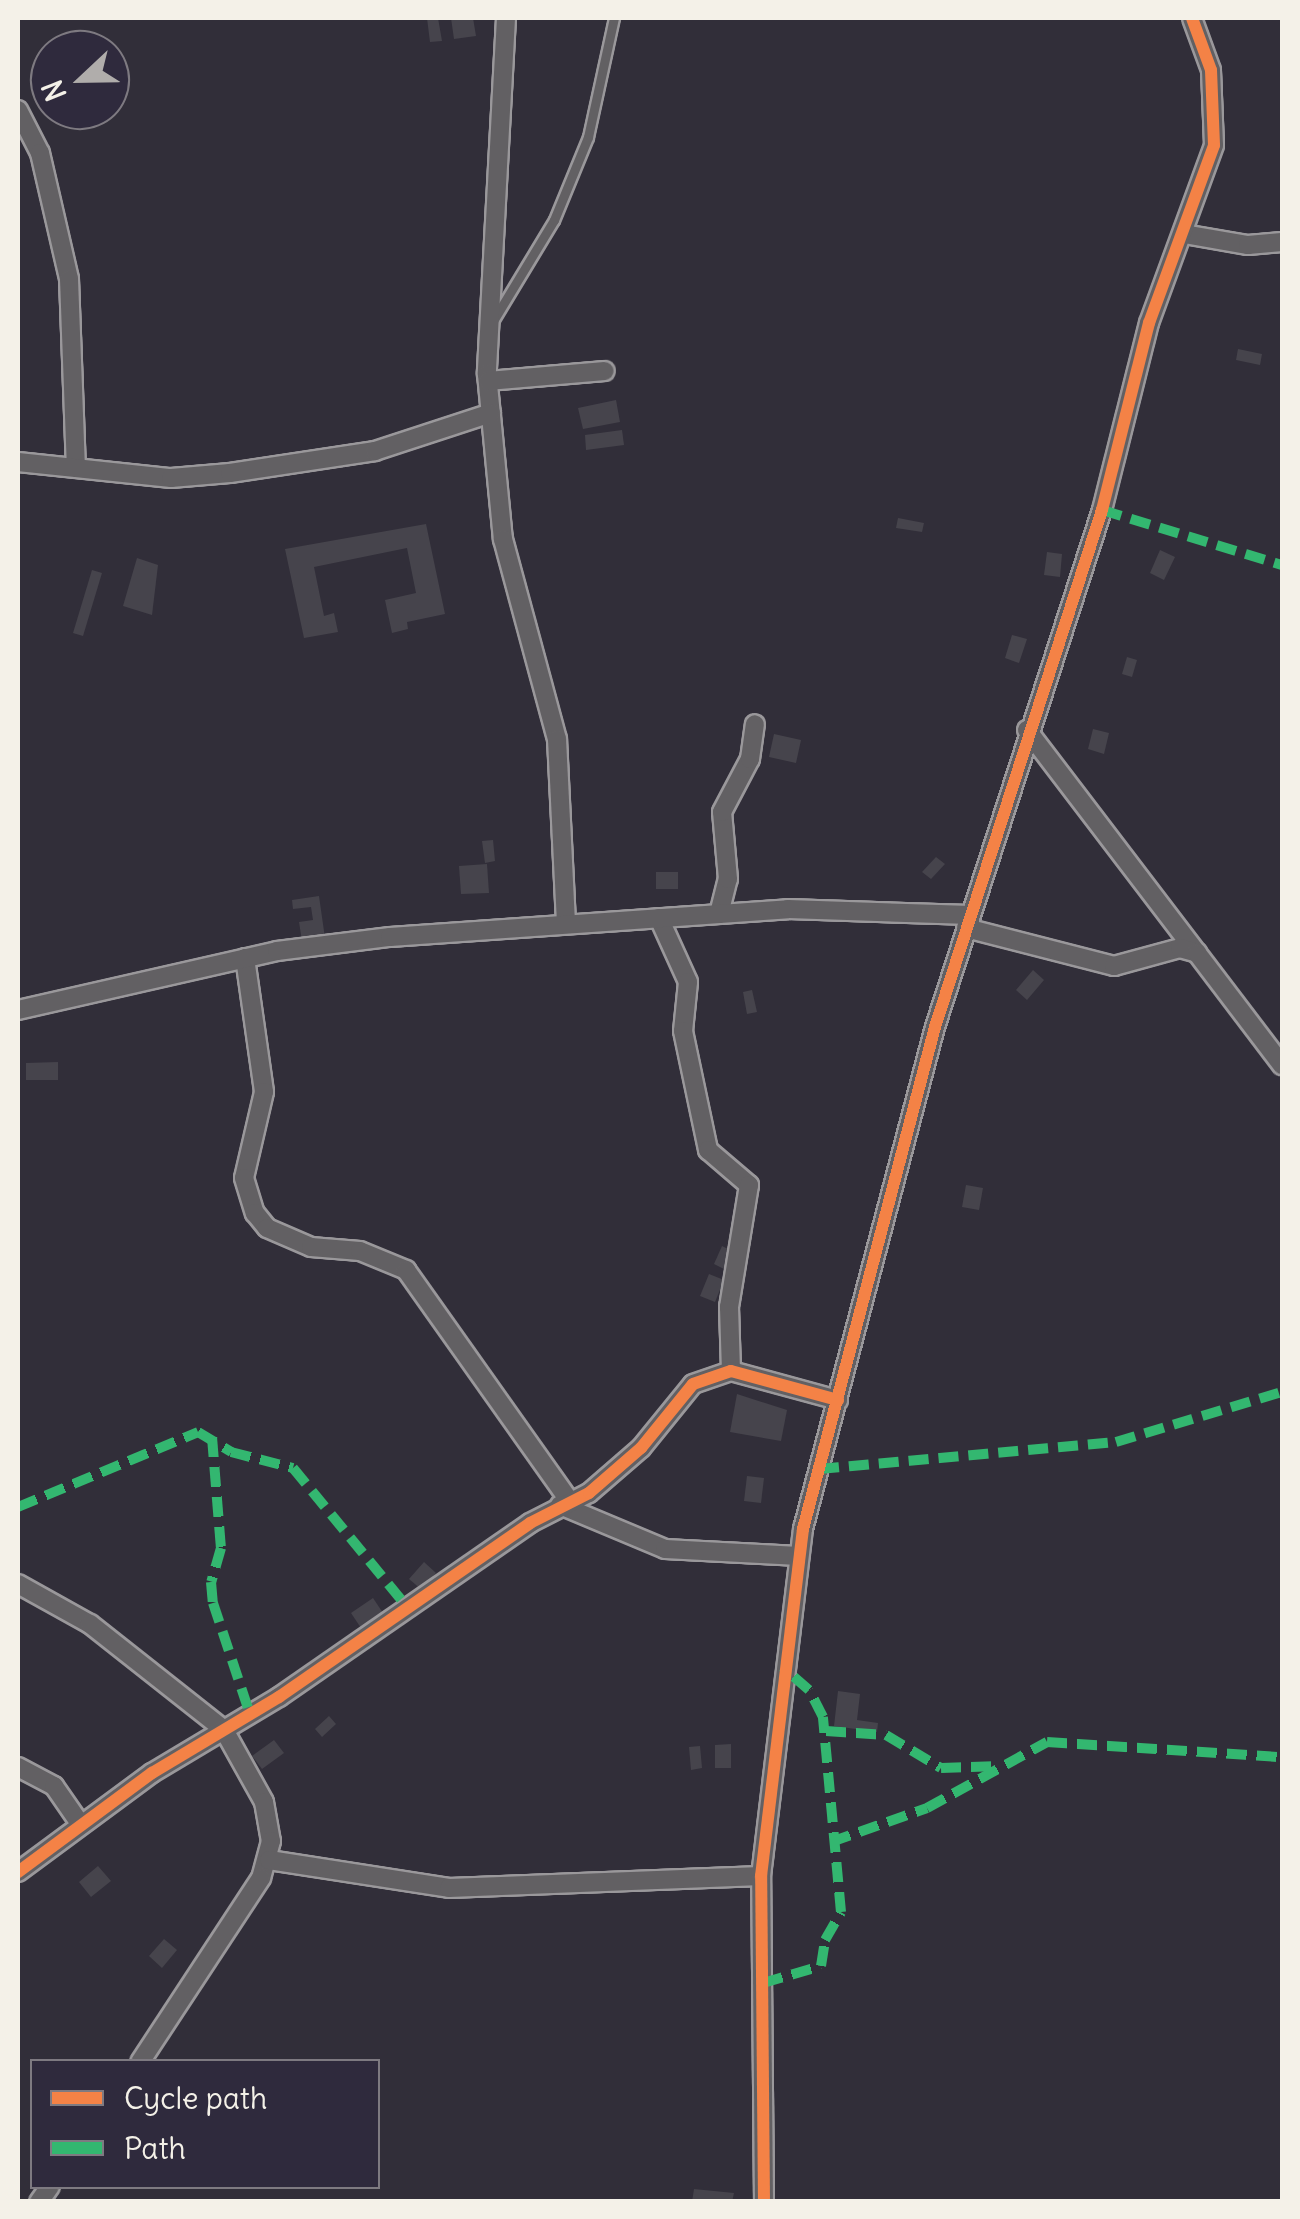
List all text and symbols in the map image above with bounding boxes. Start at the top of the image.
north arrow [30,30,130,130]
text: N [34,75,74,106]
legend [30,2059,380,2189]
text: Cycle path [124,2079,267,2117]
text: Path [124,2129,186,2167]

